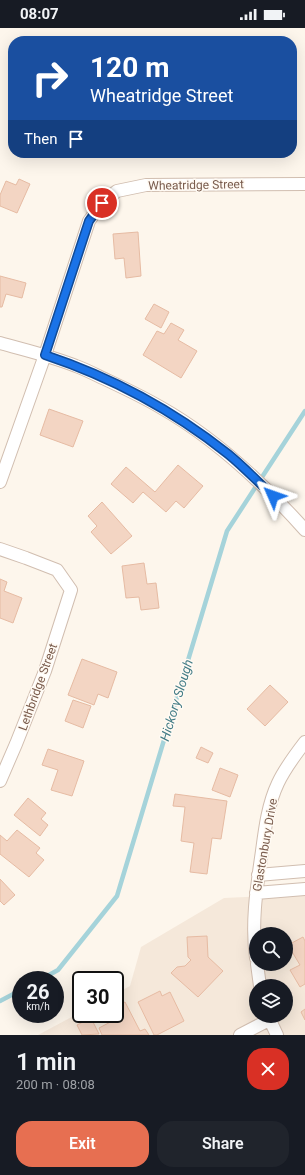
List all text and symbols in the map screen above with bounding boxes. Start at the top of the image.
text: 08:07 [20,5,59,23]
text: 120 m [90,51,169,84]
icon: right [24,52,76,104]
text: Wheatridge Street [90,85,233,106]
icon: arrive [65,128,87,150]
text: Then [24,130,57,148]
street label: Wheatridge Street [148,177,244,193]
pin [85,186,119,220]
icon: arrive [91,192,113,214]
position arrow [252,475,294,517]
street label: Lethbridge Street [16,642,60,732]
water label: Hickory Slough [157,657,196,743]
street label: Glastonbury Drive [250,797,280,893]
map controls [249,927,293,1023]
button: search [249,927,293,971]
speed limit sign: 30 [72,971,124,1023]
button: layers [249,979,293,1023]
text: 26 [27,980,49,1004]
text: km/h [26,1001,50,1012]
text: 1 min [16,1048,76,1076]
button: close [247,1048,289,1090]
text: 200 m · 08:08 [16,1077,95,1092]
button: Exit [16,1121,149,1167]
button: Share [157,1121,289,1167]

